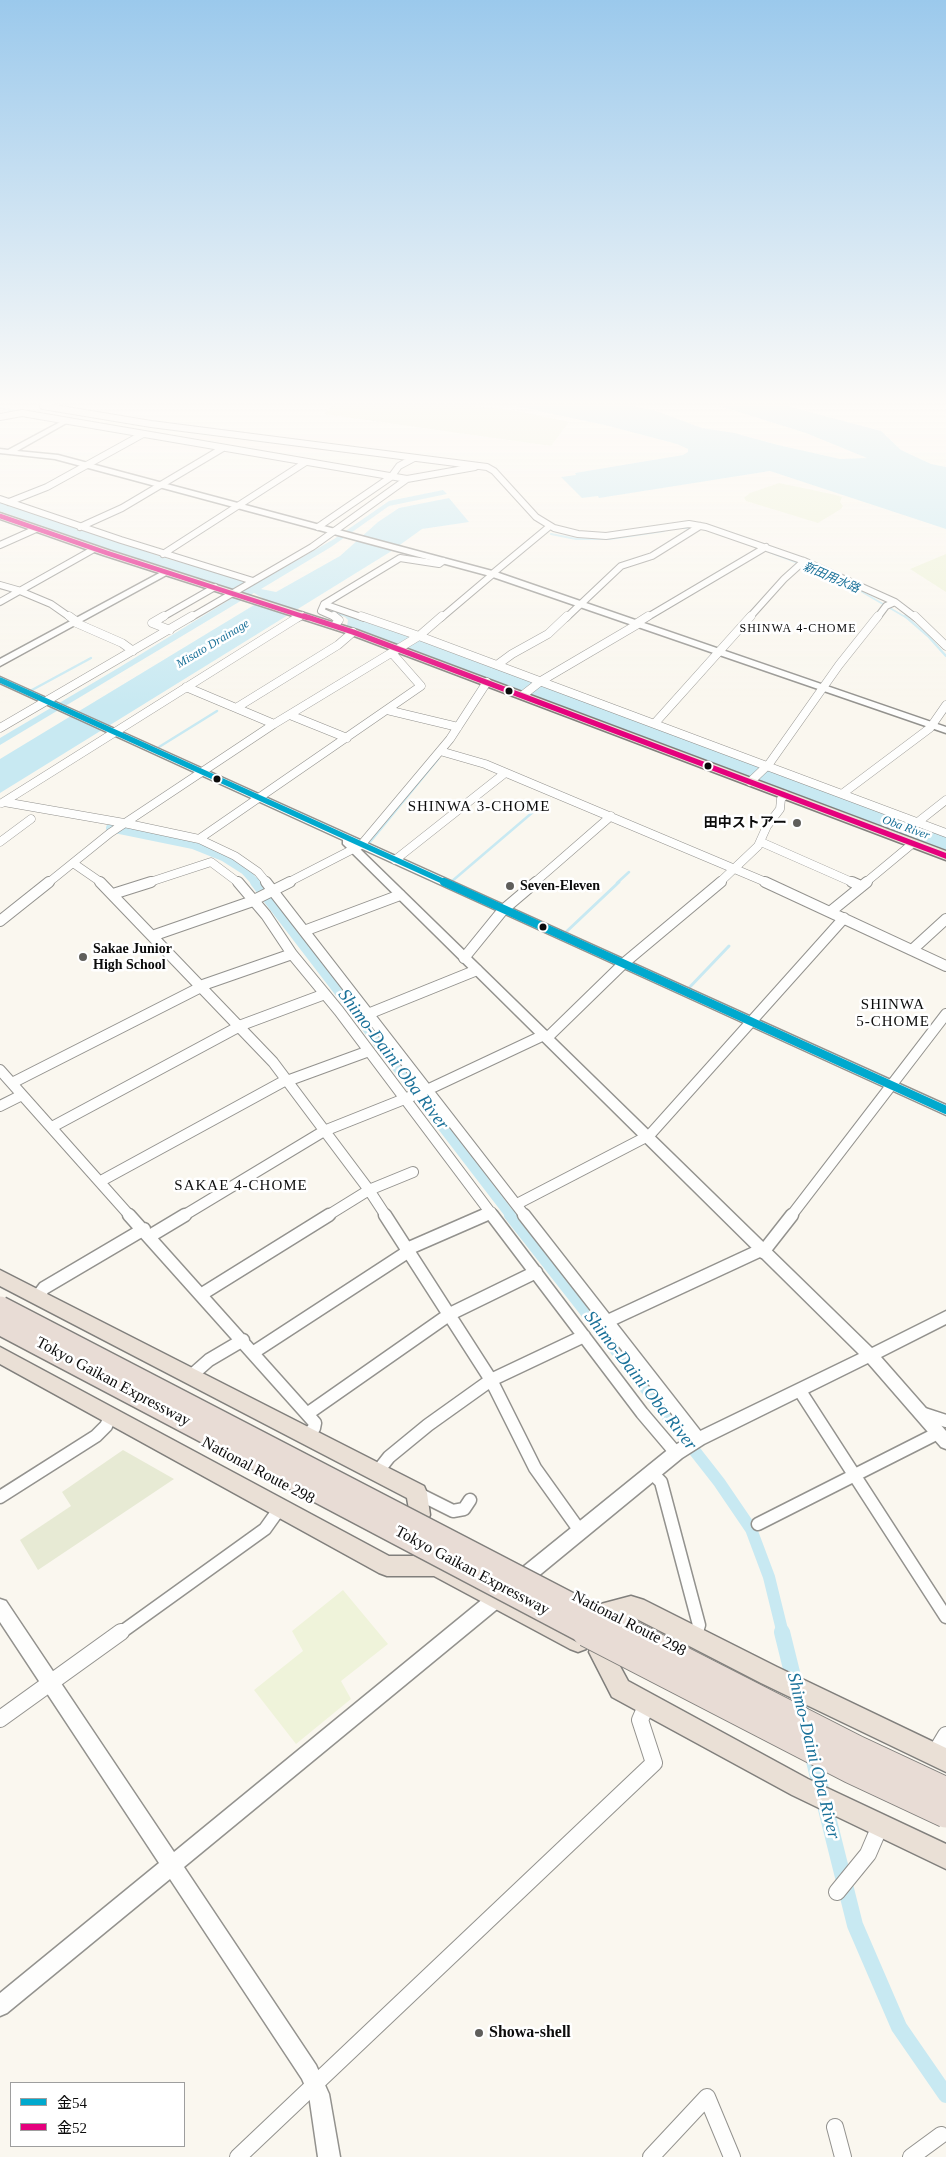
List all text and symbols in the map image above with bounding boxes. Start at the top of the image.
water label: 新田用水路 [801,560,861,596]
water label: Misato Drainage [174,617,252,671]
district label: SHINWA 4-CHOME [738,622,858,636]
unlabelled marker [504,686,514,696]
unlabelled marker [703,761,713,771]
unlabelled marker [212,774,222,784]
district label: SHINWA 3-CHOME [406,798,552,816]
water label: Oba River [880,813,932,843]
place label: 田中ストアー [704,815,787,831]
marker: 田中ストアー [791,817,803,829]
place label: Seven-Eleven [520,878,600,894]
marker: Seven-Eleven [504,880,516,892]
unlabelled marker [538,922,548,932]
place label: Sakae Junior High School [93,941,172,974]
marker: Sakae Junior High School [77,951,89,963]
water label: Shimo-Daini Oba River [333,985,453,1135]
district label: SHINWA 5-CHOME [855,996,931,1031]
district label: SAKAE 4-CHOME [173,1177,309,1195]
water label: Shimo-Daini Oba River [579,1307,701,1455]
street label: Tokyo Gaikan Expressway [32,1333,194,1431]
street label: National Route 298 [198,1433,318,1509]
street label: Tokyo Gaikan Expressway [391,1522,553,1620]
street label: National Route 298 [569,1587,689,1661]
water label: Shimo-Daini Oba River [782,1670,844,1842]
place label: Showa-shell [489,2023,571,2043]
marker: Showa-shell [473,2027,485,2039]
legend [10,2082,185,2147]
text: 金54 [57,2095,87,2111]
text: 金52 [57,2120,87,2136]

